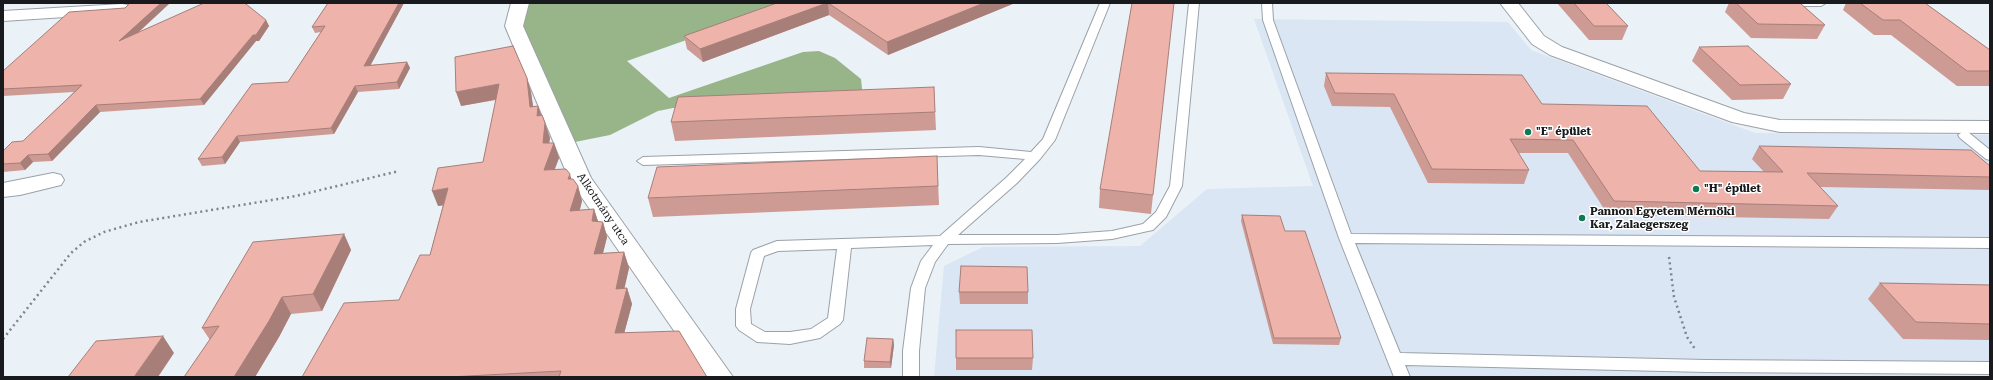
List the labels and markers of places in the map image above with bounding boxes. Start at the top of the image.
place label: "E" épület [1536,125,1591,139]
marker: "E" épület [1523,127,1533,137]
place label: "H" épület [1704,182,1761,196]
marker: "H" épület [1691,184,1701,194]
place label: Pannon Egyetem Mérnöki Kar, Zalaegerszeg [1590,205,1735,231]
marker: Pannon Egyetem Mérnöki Kar, Zalaegerszeg [1577,213,1587,223]

